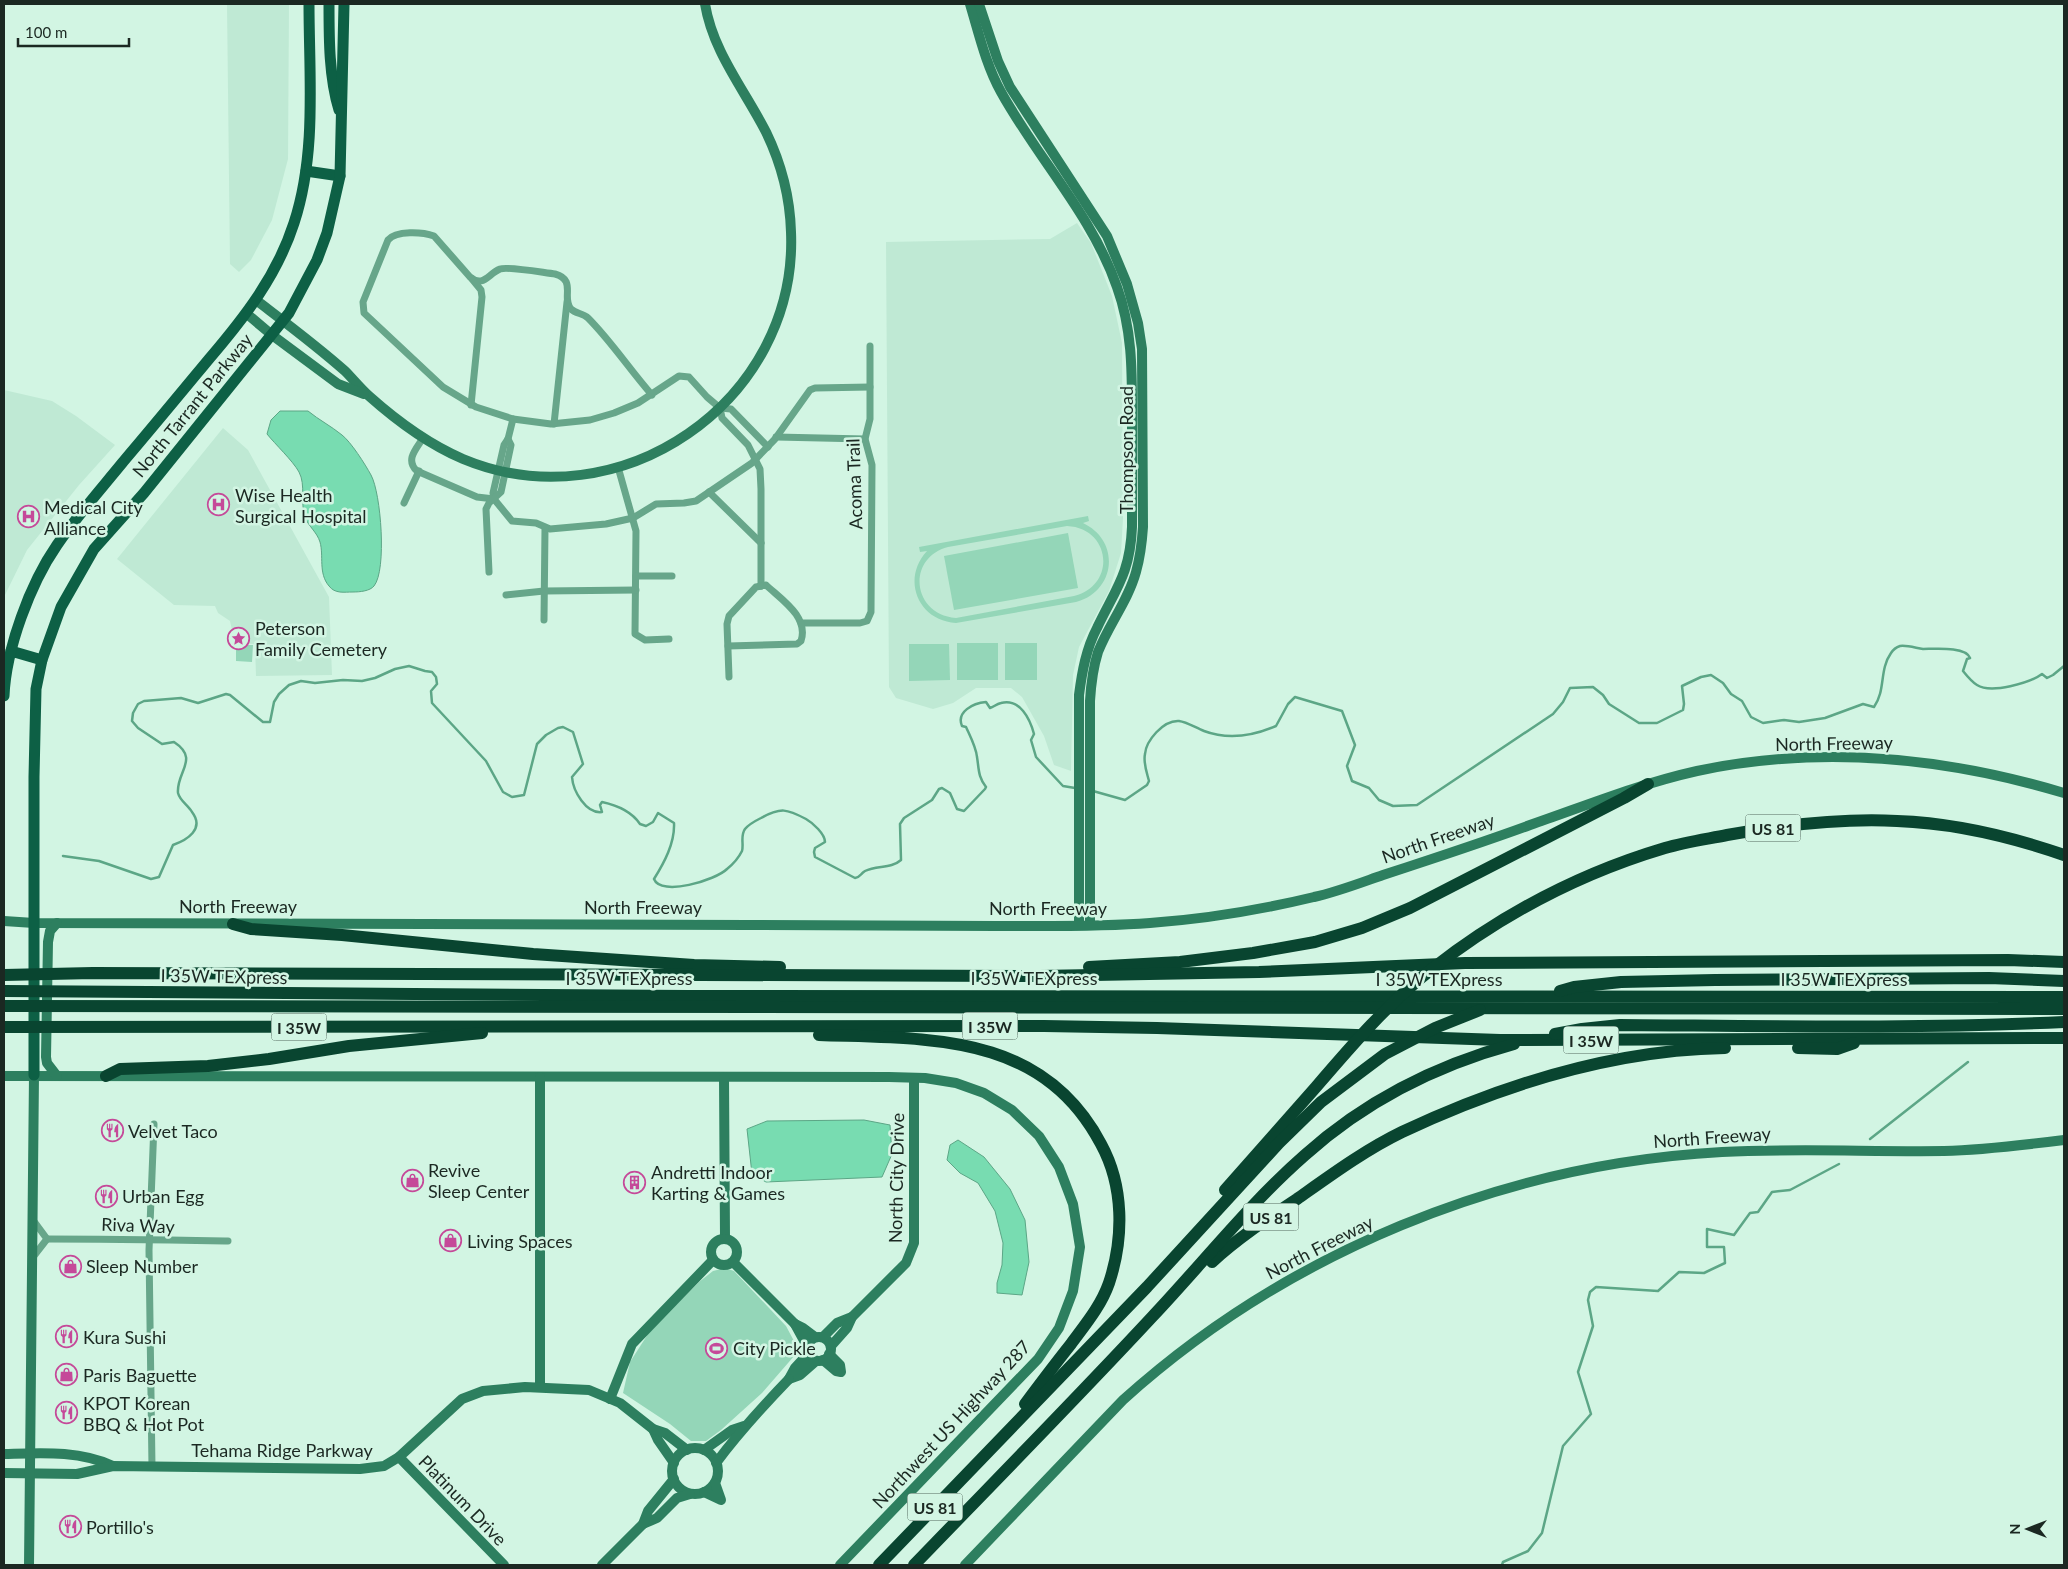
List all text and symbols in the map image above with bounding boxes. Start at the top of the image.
scale bar [18,15,129,47]
text: 100 m [25,23,67,41]
street label: North Tarrant Parkway [127,328,257,481]
street label: Thompson Road [1115,386,1137,514]
street label: Acoma Trail [841,438,867,530]
place label: Wise Health Surgical Hospital [235,484,367,527]
hospital icon: Wise Health Surgical Hospital [207,493,231,517]
place label: Medical City Alliance [44,496,144,539]
hospital icon: Medical City Alliance [16,505,40,529]
place label: Peterson Family Cemetery [255,617,388,660]
place icon: Peterson Family Cemetery [227,626,251,650]
street label: North Freeway [1775,731,1894,755]
street label: North Freeway [1379,808,1498,868]
road number: US 81 [1746,814,1800,841]
street label: North Freeway [179,895,298,917]
street label: North Freeway [584,896,703,918]
street label: North Freeway [989,897,1108,919]
street label: I 35W TEXpress [160,964,288,988]
street label: I 35W TEXpress [566,967,693,989]
street label: I 35W TEXpress [971,967,1098,989]
street label: I 35W TEXpress [1376,968,1503,990]
street label: I 35W TEXpress [1781,968,1908,990]
road number: I 35W [962,1012,1018,1040]
road number: I 35W [272,1014,326,1040]
road number: I 35W [1564,1026,1618,1054]
street label: North City Drive [884,1113,908,1243]
restaurant icon: Velvet Taco [100,1119,124,1143]
place label: Velvet Taco [128,1120,218,1142]
street label: North Freeway [1652,1122,1772,1152]
place label: Revive Sleep Center [428,1159,530,1202]
place label: Andretti Indoor Karting & Games [651,1161,785,1204]
shop icon: Revive Sleep Center [400,1168,424,1192]
building icon: Andretti Indoor Karting & Games [623,1170,647,1194]
restaurant icon: Urban Egg [94,1184,118,1208]
place label: Urban Egg [122,1185,204,1207]
road number: US 81 [1244,1204,1298,1230]
street label: North Freeway [1261,1210,1377,1284]
street label: Riva Way [101,1213,176,1237]
shop icon: Living Spaces [439,1229,463,1253]
place label: Living Spaces [467,1230,573,1252]
shop icon: Sleep Number [58,1254,82,1278]
place label: Sleep Number [86,1255,199,1277]
restaurant icon: Kura Sushi [55,1325,79,1349]
place label: Kura Sushi [83,1326,166,1348]
sports icon: City Pickle [705,1336,729,1360]
street label: Northwest US Highway 287 [867,1336,1035,1512]
place label: City Pickle [733,1337,816,1359]
shop icon: Paris Baguette [55,1363,79,1387]
place label: Paris Baguette [83,1364,197,1386]
place label: KPOT Korean BBQ & Hot Pot [83,1392,205,1435]
restaurant icon: KPOT Korean BBQ & Hot Pot [55,1401,79,1425]
street label: Tehama Ridge Parkway [191,1439,373,1461]
street label: Platinum Drive [414,1450,512,1550]
road number: US 81 [908,1494,962,1520]
north arrow [2003,1504,2053,1554]
restaurant icon: Portillo's [58,1515,82,1539]
place label: Portillo's [86,1516,154,1538]
text: N [2006,1524,2023,1534]

